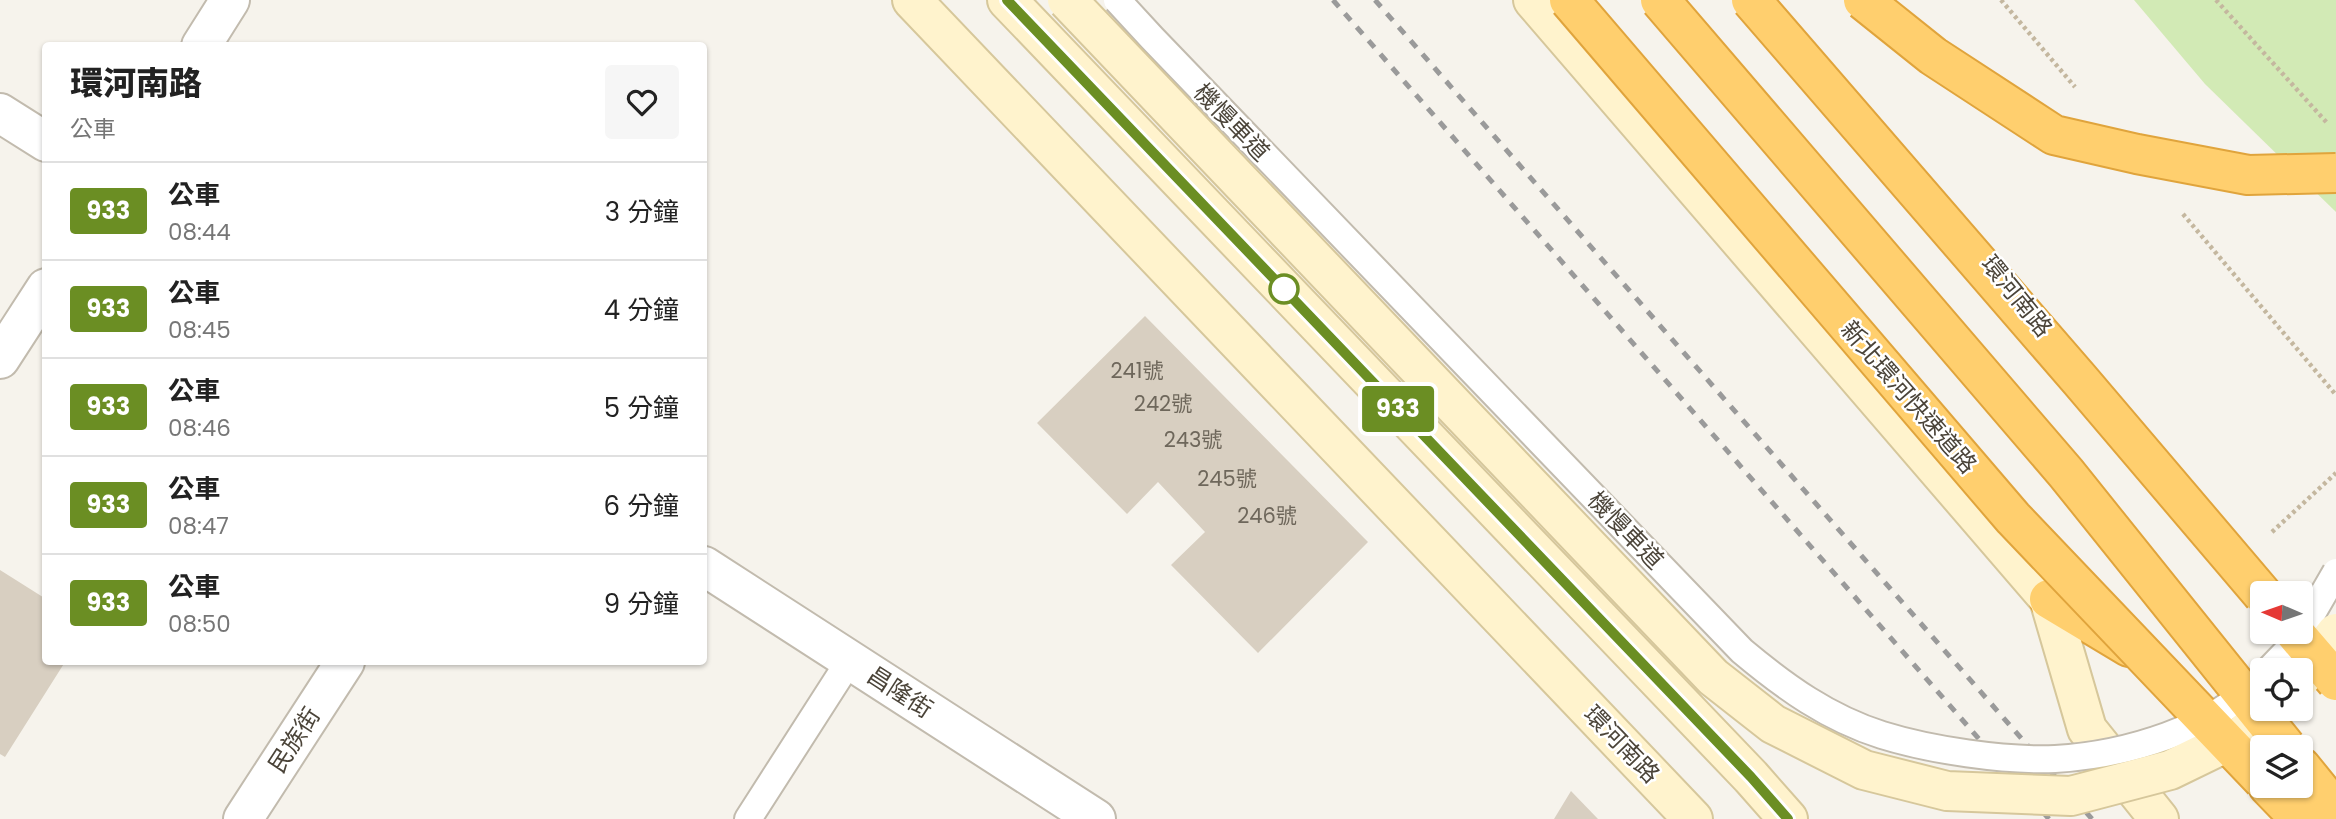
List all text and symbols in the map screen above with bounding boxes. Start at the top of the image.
text: 環河南路 [70,60,202,107]
button: heart [605,65,679,139]
street label: 機慢車道 [1187,76,1277,168]
text: 公車 [70,113,116,145]
text: 公車 [168,177,220,213]
text: 933 [87,194,130,227]
text: 3 分鐘 [605,194,679,230]
text: 08:44 [168,216,231,248]
street label: 環河南路 [1974,248,2060,344]
unlabelled marker [1269,274,1299,304]
text: 公車 [168,275,220,311]
text: 933 [87,292,130,325]
text: 4 分鐘 [604,292,679,328]
text: 08:45 [168,314,231,346]
street label: 新北環河快速道路 [1834,314,1984,480]
house number: 241號 [1110,356,1164,385]
text: 公車 [168,373,220,409]
line badge: 933 [1358,386,1438,432]
house number: 242號 [1134,389,1192,418]
text: 933 [87,390,130,423]
text: 5 分鐘 [604,390,679,426]
text: 933 [1376,392,1420,425]
text: 08:46 [168,412,231,444]
house number: 243號 [1164,425,1222,454]
house number: 245號 [1197,464,1257,493]
text: 公車 [168,471,220,507]
street label: 機慢車道 [1581,484,1671,576]
text: 933 [87,488,130,521]
text: 6 分鐘 [604,488,679,524]
house number: 246號 [1237,501,1297,530]
text: 08:47 [168,510,229,542]
text: 公車 [168,569,220,605]
north arrow [2250,581,2314,644]
map controls [2250,581,2313,798]
text: 933 [87,586,130,619]
text: 9 分鐘 [604,586,679,622]
text: 08:50 [168,608,231,640]
button: locate [2250,658,2313,721]
street label: 昌隆街 [861,659,939,725]
street label: 環河南路 [1577,698,1667,790]
street label: 民族街 [261,701,327,779]
button: layers [2250,735,2313,798]

